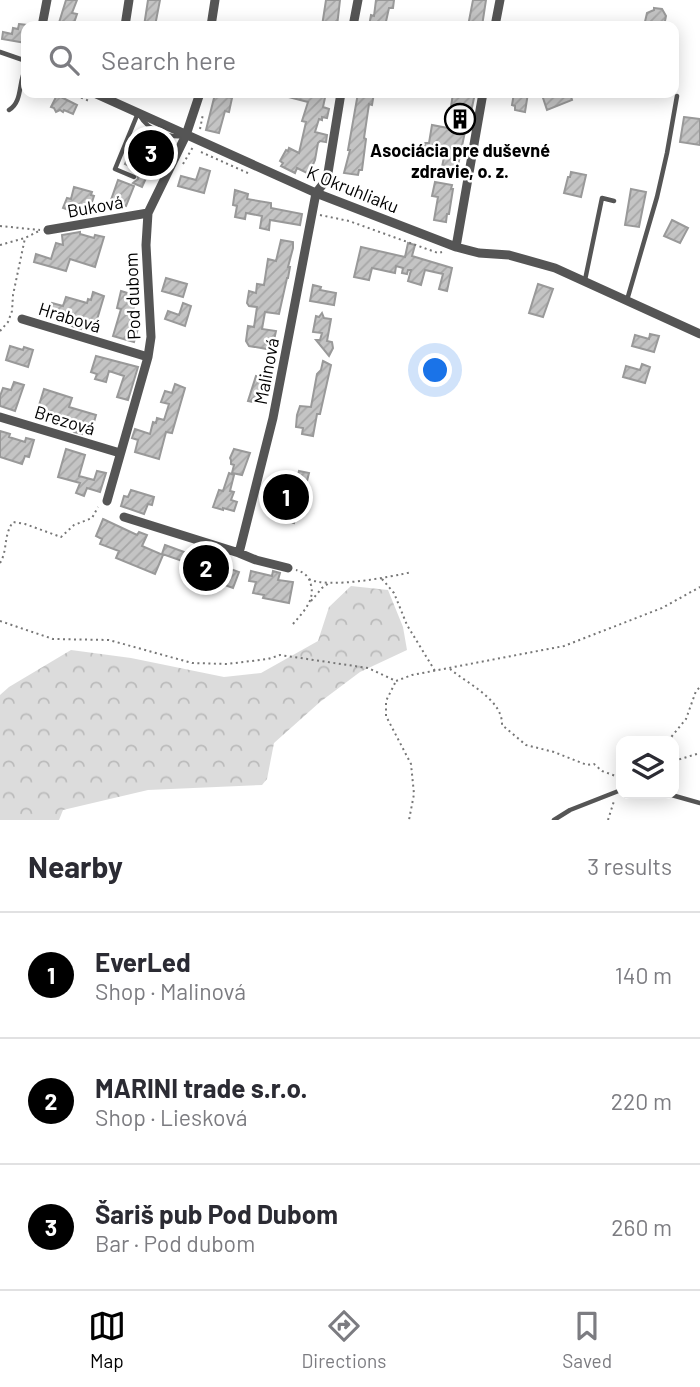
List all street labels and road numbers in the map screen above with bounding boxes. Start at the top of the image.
street label: K Okruhliaku [304,161,402,217]
street label: Buková [65,190,125,222]
street label: Pod dubom [119,252,145,340]
street label: Hrabová [36,297,104,337]
street label: Malinová [249,336,283,406]
street label: Brezová [32,400,98,440]

